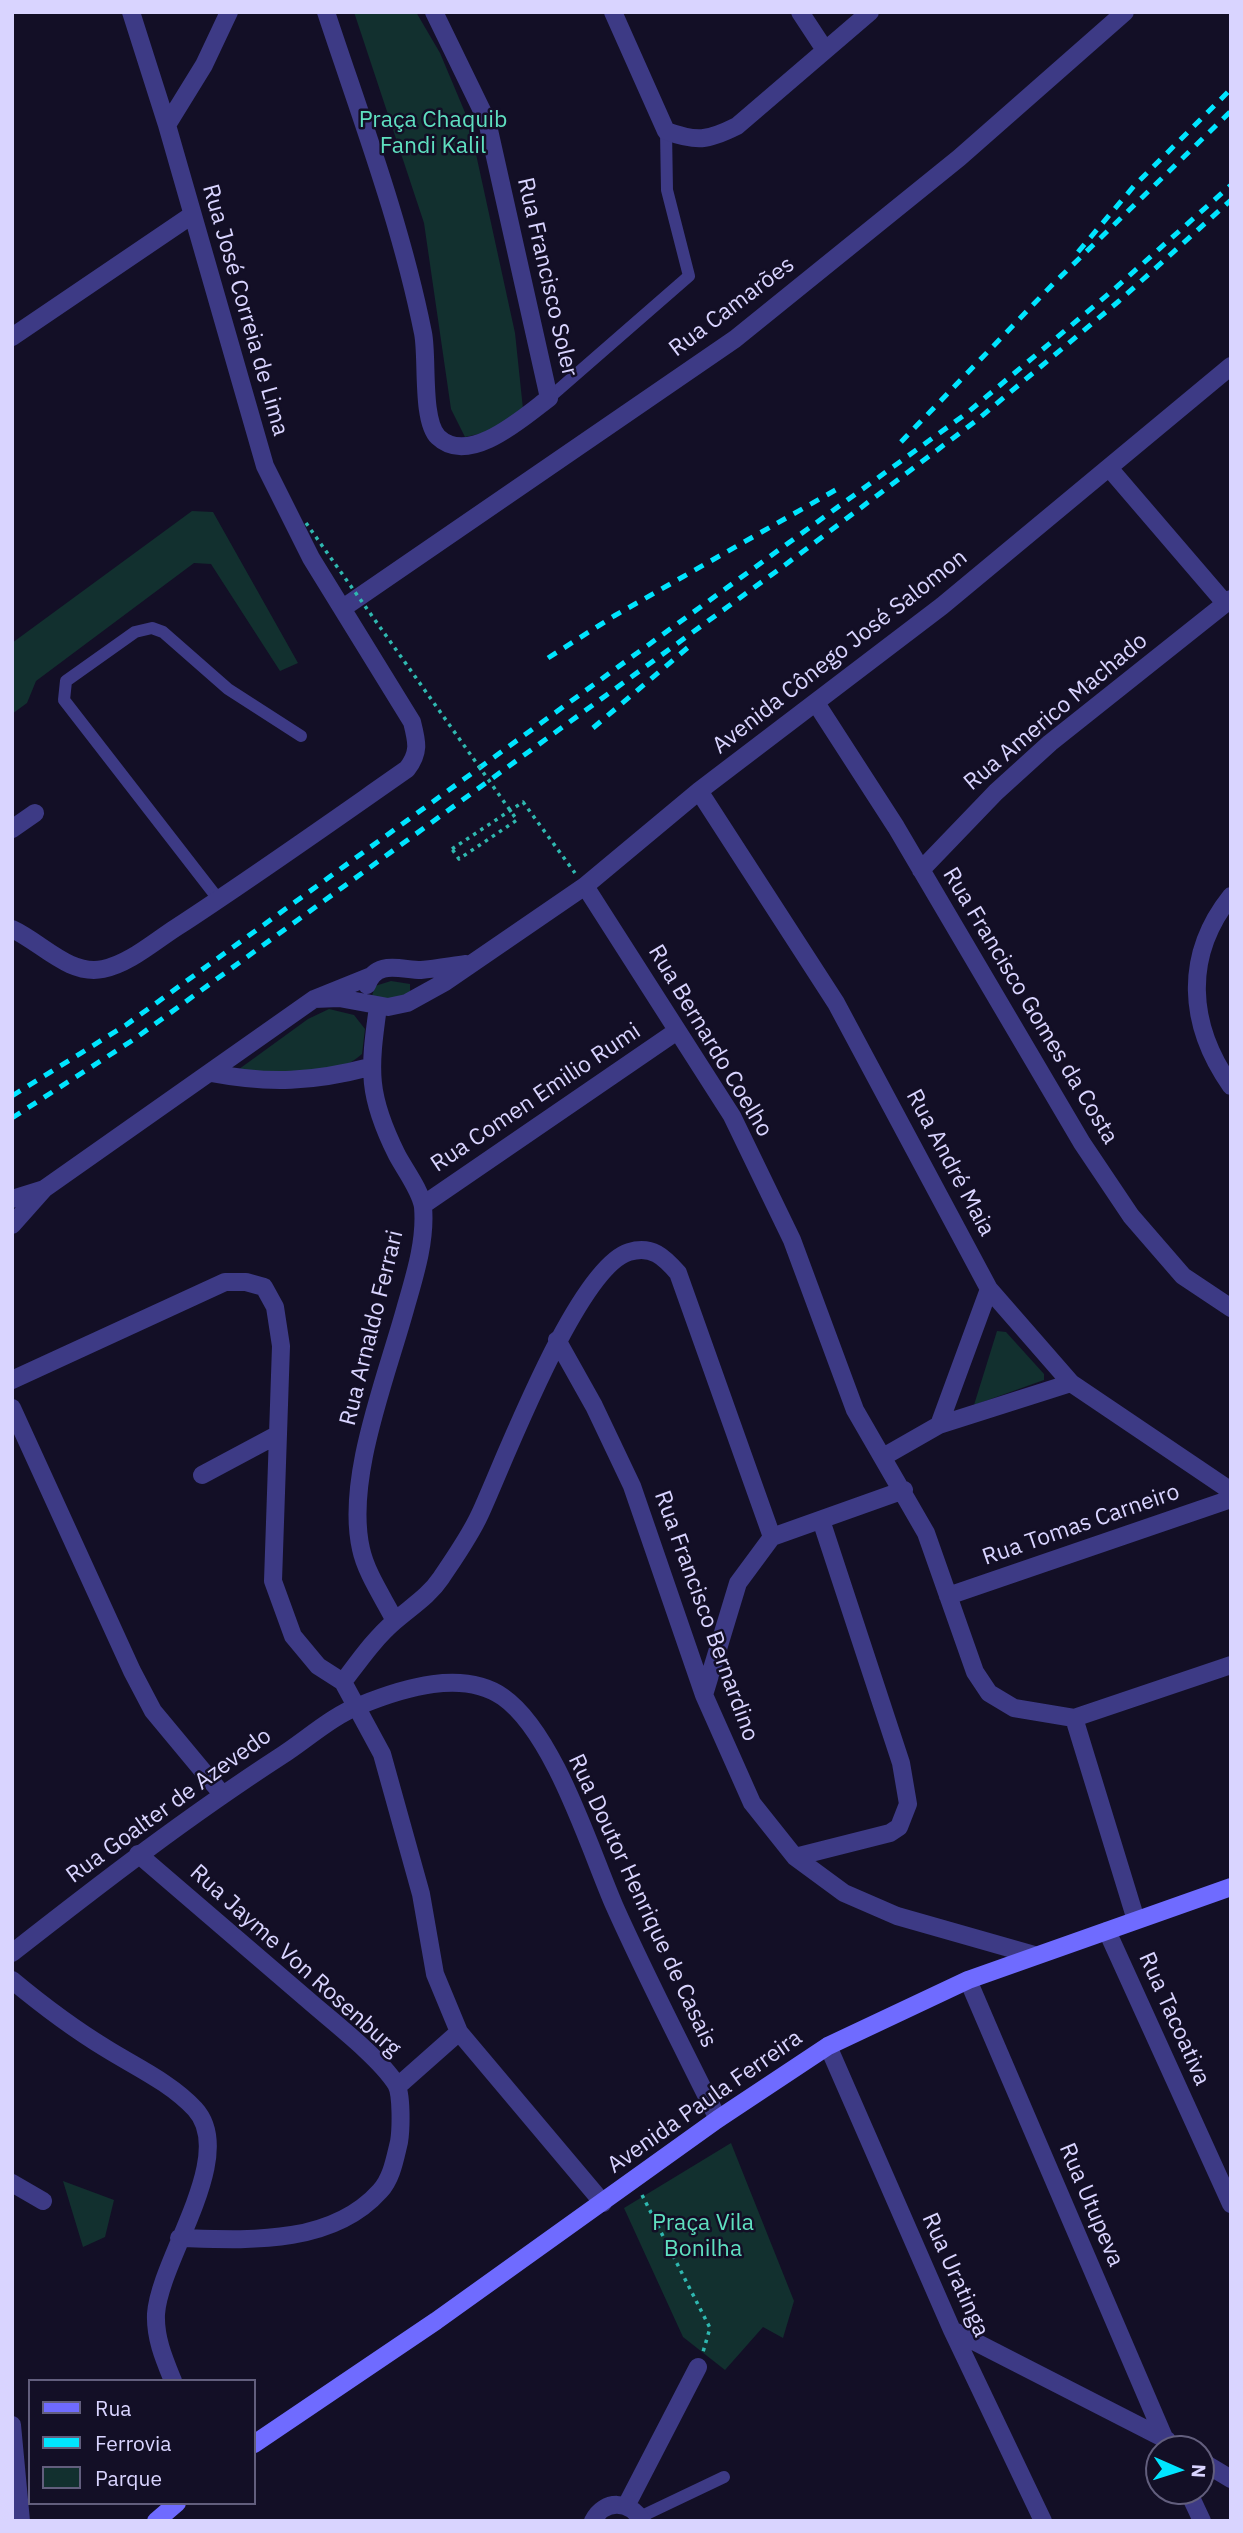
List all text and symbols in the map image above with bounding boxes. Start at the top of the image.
park label: Praça Chaquib Fandi Kalil [359,106,507,160]
street label: Rua Francisco Soler [511,175,583,379]
street label: Rua José Correia de Lima [196,181,294,439]
street label: Rua Camarões [664,251,800,363]
street label: Avenida Cônego José Salomon [707,544,973,760]
street label: Rua Americo Machado [959,627,1153,797]
street label: Rua Francisco Gomes da Costa [936,863,1124,1149]
street label: Rua Bernardo Coelho [642,940,778,1142]
street label: Rua Comen Emilio Rumi [426,1017,646,1179]
street label: Rua André Maia [900,1085,1000,1241]
street label: Rua Arnaldo Ferrari [334,1228,410,1428]
street label: Rua Tomas Carneiro [979,1478,1183,1572]
street label: Rua Francisco Bernardino [648,1487,764,1745]
street label: Rua Goalter de Azevedo [61,1722,277,1890]
street label: Rua Doutor Henrique de Casais [562,1750,722,2052]
street label: Rua Jayme Von Rosenburg [184,1859,406,2063]
street label: Rua Tacoativa [1132,1948,1216,2090]
street label: Avenida Paula Ferreira [602,2024,808,2180]
street label: Rua Utupeva [1053,2139,1129,2271]
park label: Praça Vila Bonilha [652,2209,754,2263]
street label: Rua Uratinga [915,2209,995,2341]
legend [28,2379,256,2505]
text: Rua [95,2394,132,2422]
text: Ferrovia [95,2429,171,2457]
north arrow [1145,2435,1215,2505]
text: N [1187,2463,1211,2478]
text: Parque [95,2464,162,2492]

